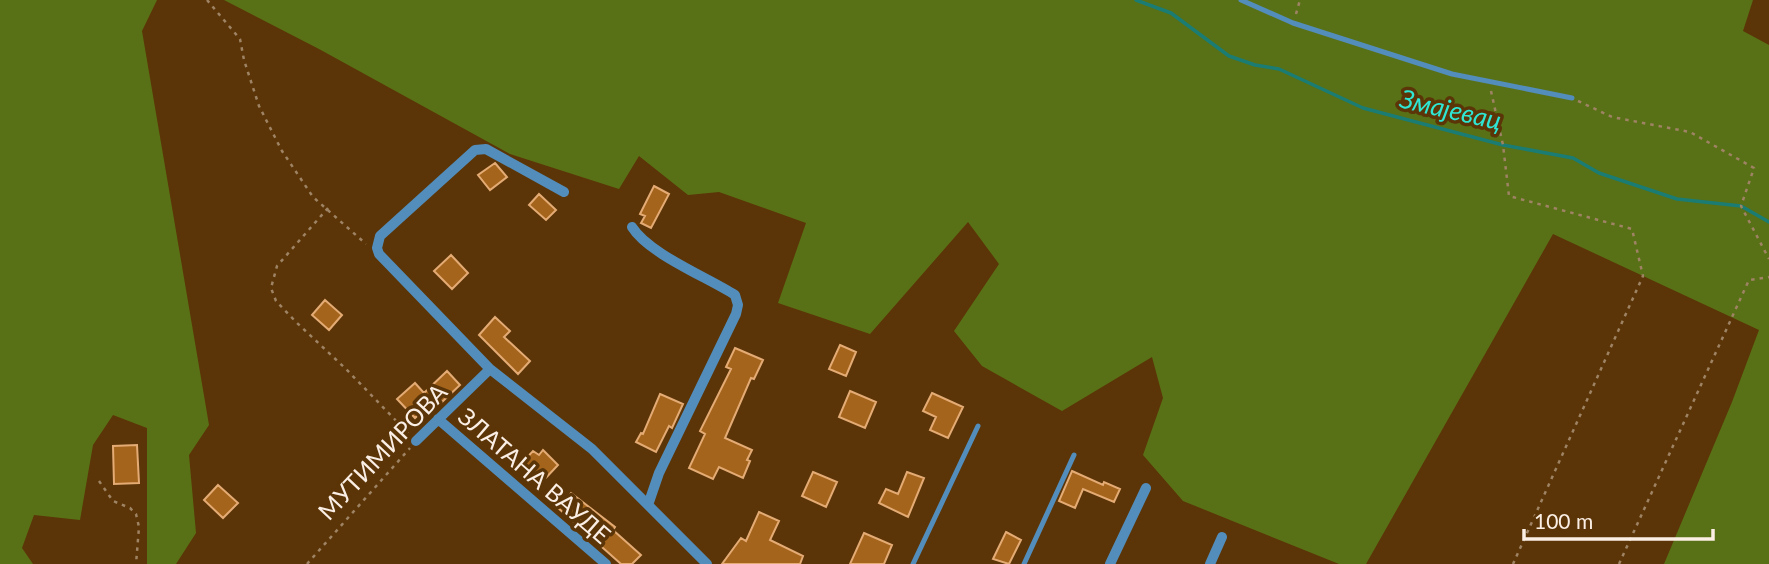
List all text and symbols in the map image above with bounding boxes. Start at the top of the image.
water label: Змајевац [1396,82,1505,136]
street label: МУТИМИРОВА [312,376,453,525]
street label: ЗЛАТАНА ВАУДЕ [453,401,617,549]
scale bar [1524,498,1713,542]
text: 100 m [1534,508,1593,533]

